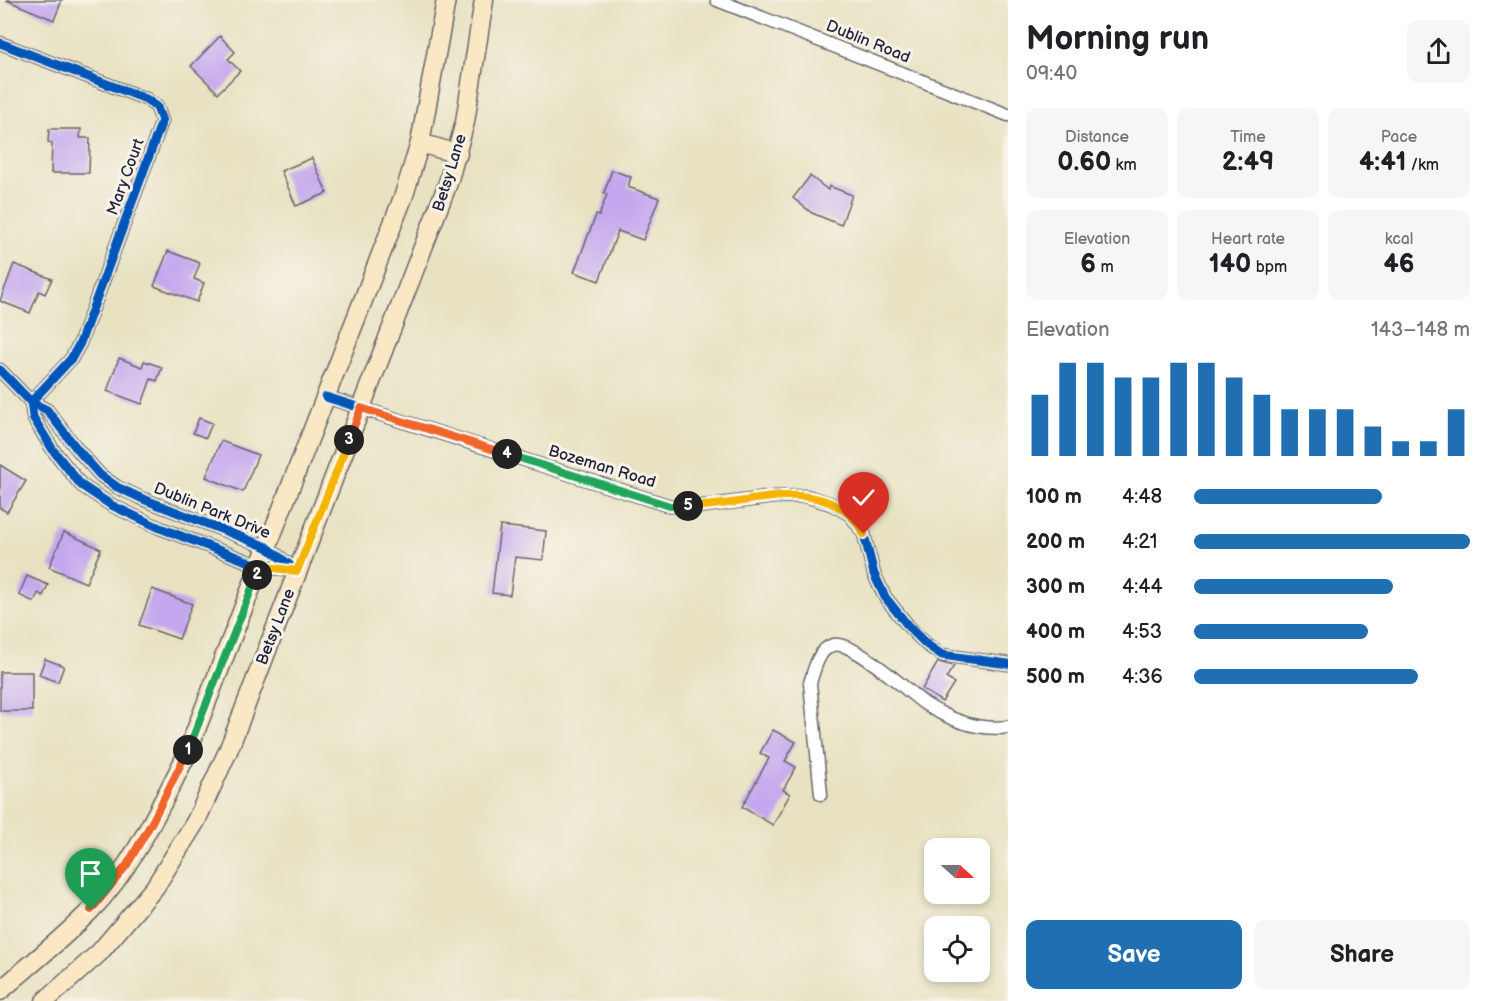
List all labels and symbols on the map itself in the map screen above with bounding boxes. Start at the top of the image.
street label: Dublin Road [823,17,913,67]
street label: Betsy Lane [429,131,471,214]
street label: Mary Court [103,136,149,218]
pin: 3 [334,425,364,455]
pin: 4 [492,439,522,469]
street label: Bozeman Road [546,442,658,492]
pin [838,472,889,534]
street label: Dublin Park Drive [151,479,274,543]
pin: 5 [673,491,703,521]
pin: 2 [242,560,272,590]
street label: Betsy Lane [253,586,299,668]
pin: 1 [173,735,203,765]
north arrow [924,838,990,904]
pin [65,848,116,910]

